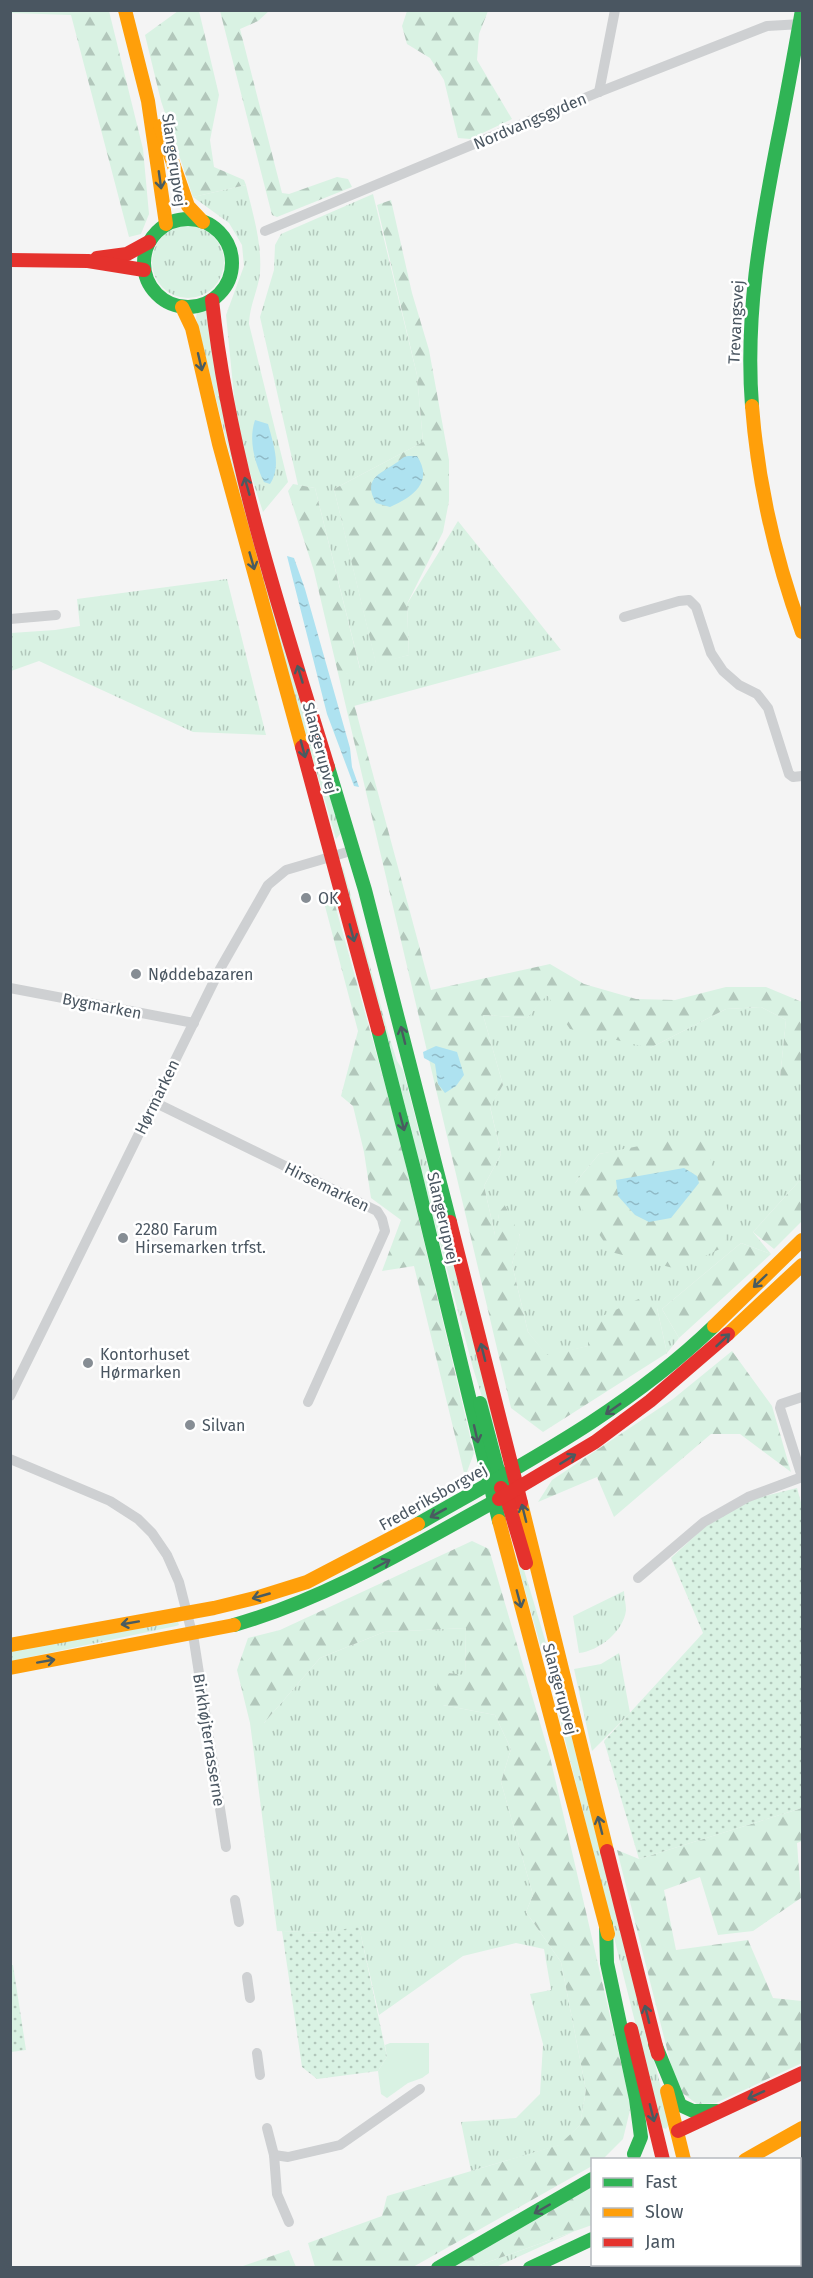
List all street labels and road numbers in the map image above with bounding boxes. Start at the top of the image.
street label: Nordvangsgyden [471,89,589,153]
street label: Slangerupvej [158,112,190,208]
street label: Trevangsvej [724,279,748,365]
street label: Slangerupvej [299,700,341,796]
street label: Bygmarken [61,989,143,1023]
street label: Hørmarken [131,1056,183,1138]
street label: Hirsemarken [281,1158,373,1216]
street label: Slangerupvej [423,1170,463,1266]
street label: Frederiksborgvej [376,1460,490,1534]
street label: Slangerupvej [539,1641,581,1737]
street label: Birkhøjterrasserne [189,1672,229,1808]

